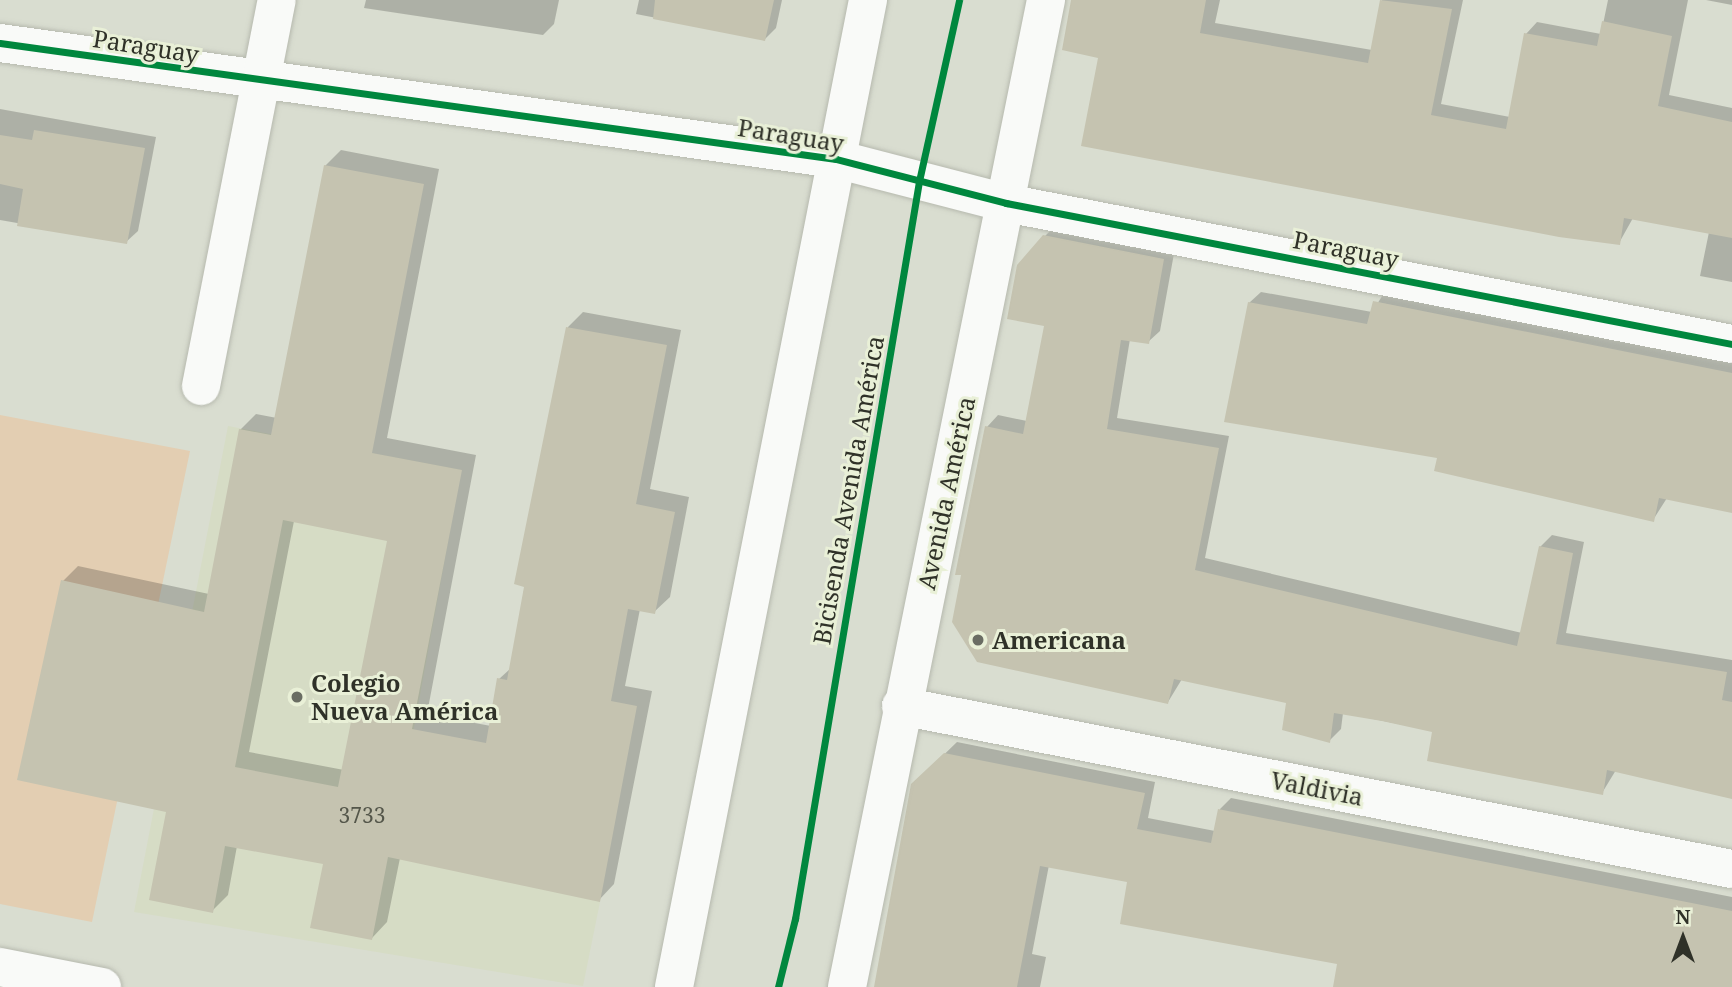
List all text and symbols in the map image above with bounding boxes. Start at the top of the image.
street label: Paraguay [91,23,201,69]
street label: Paraguay [736,112,846,158]
street label: Paraguay [1291,225,1401,273]
street label: Bicisenda Avenida América [807,333,889,647]
street label: Avenida América [911,394,981,592]
place label: Americana [992,626,1126,654]
marker: Americana [970,632,986,648]
place label: Colegio Nueva América [311,669,498,725]
marker: Colegio Nueva América [289,689,305,705]
street label: Valdivia [1269,765,1365,811]
house number: 3733 [339,802,385,828]
north arrow [1648,903,1718,973]
text: N [1676,904,1690,930]

